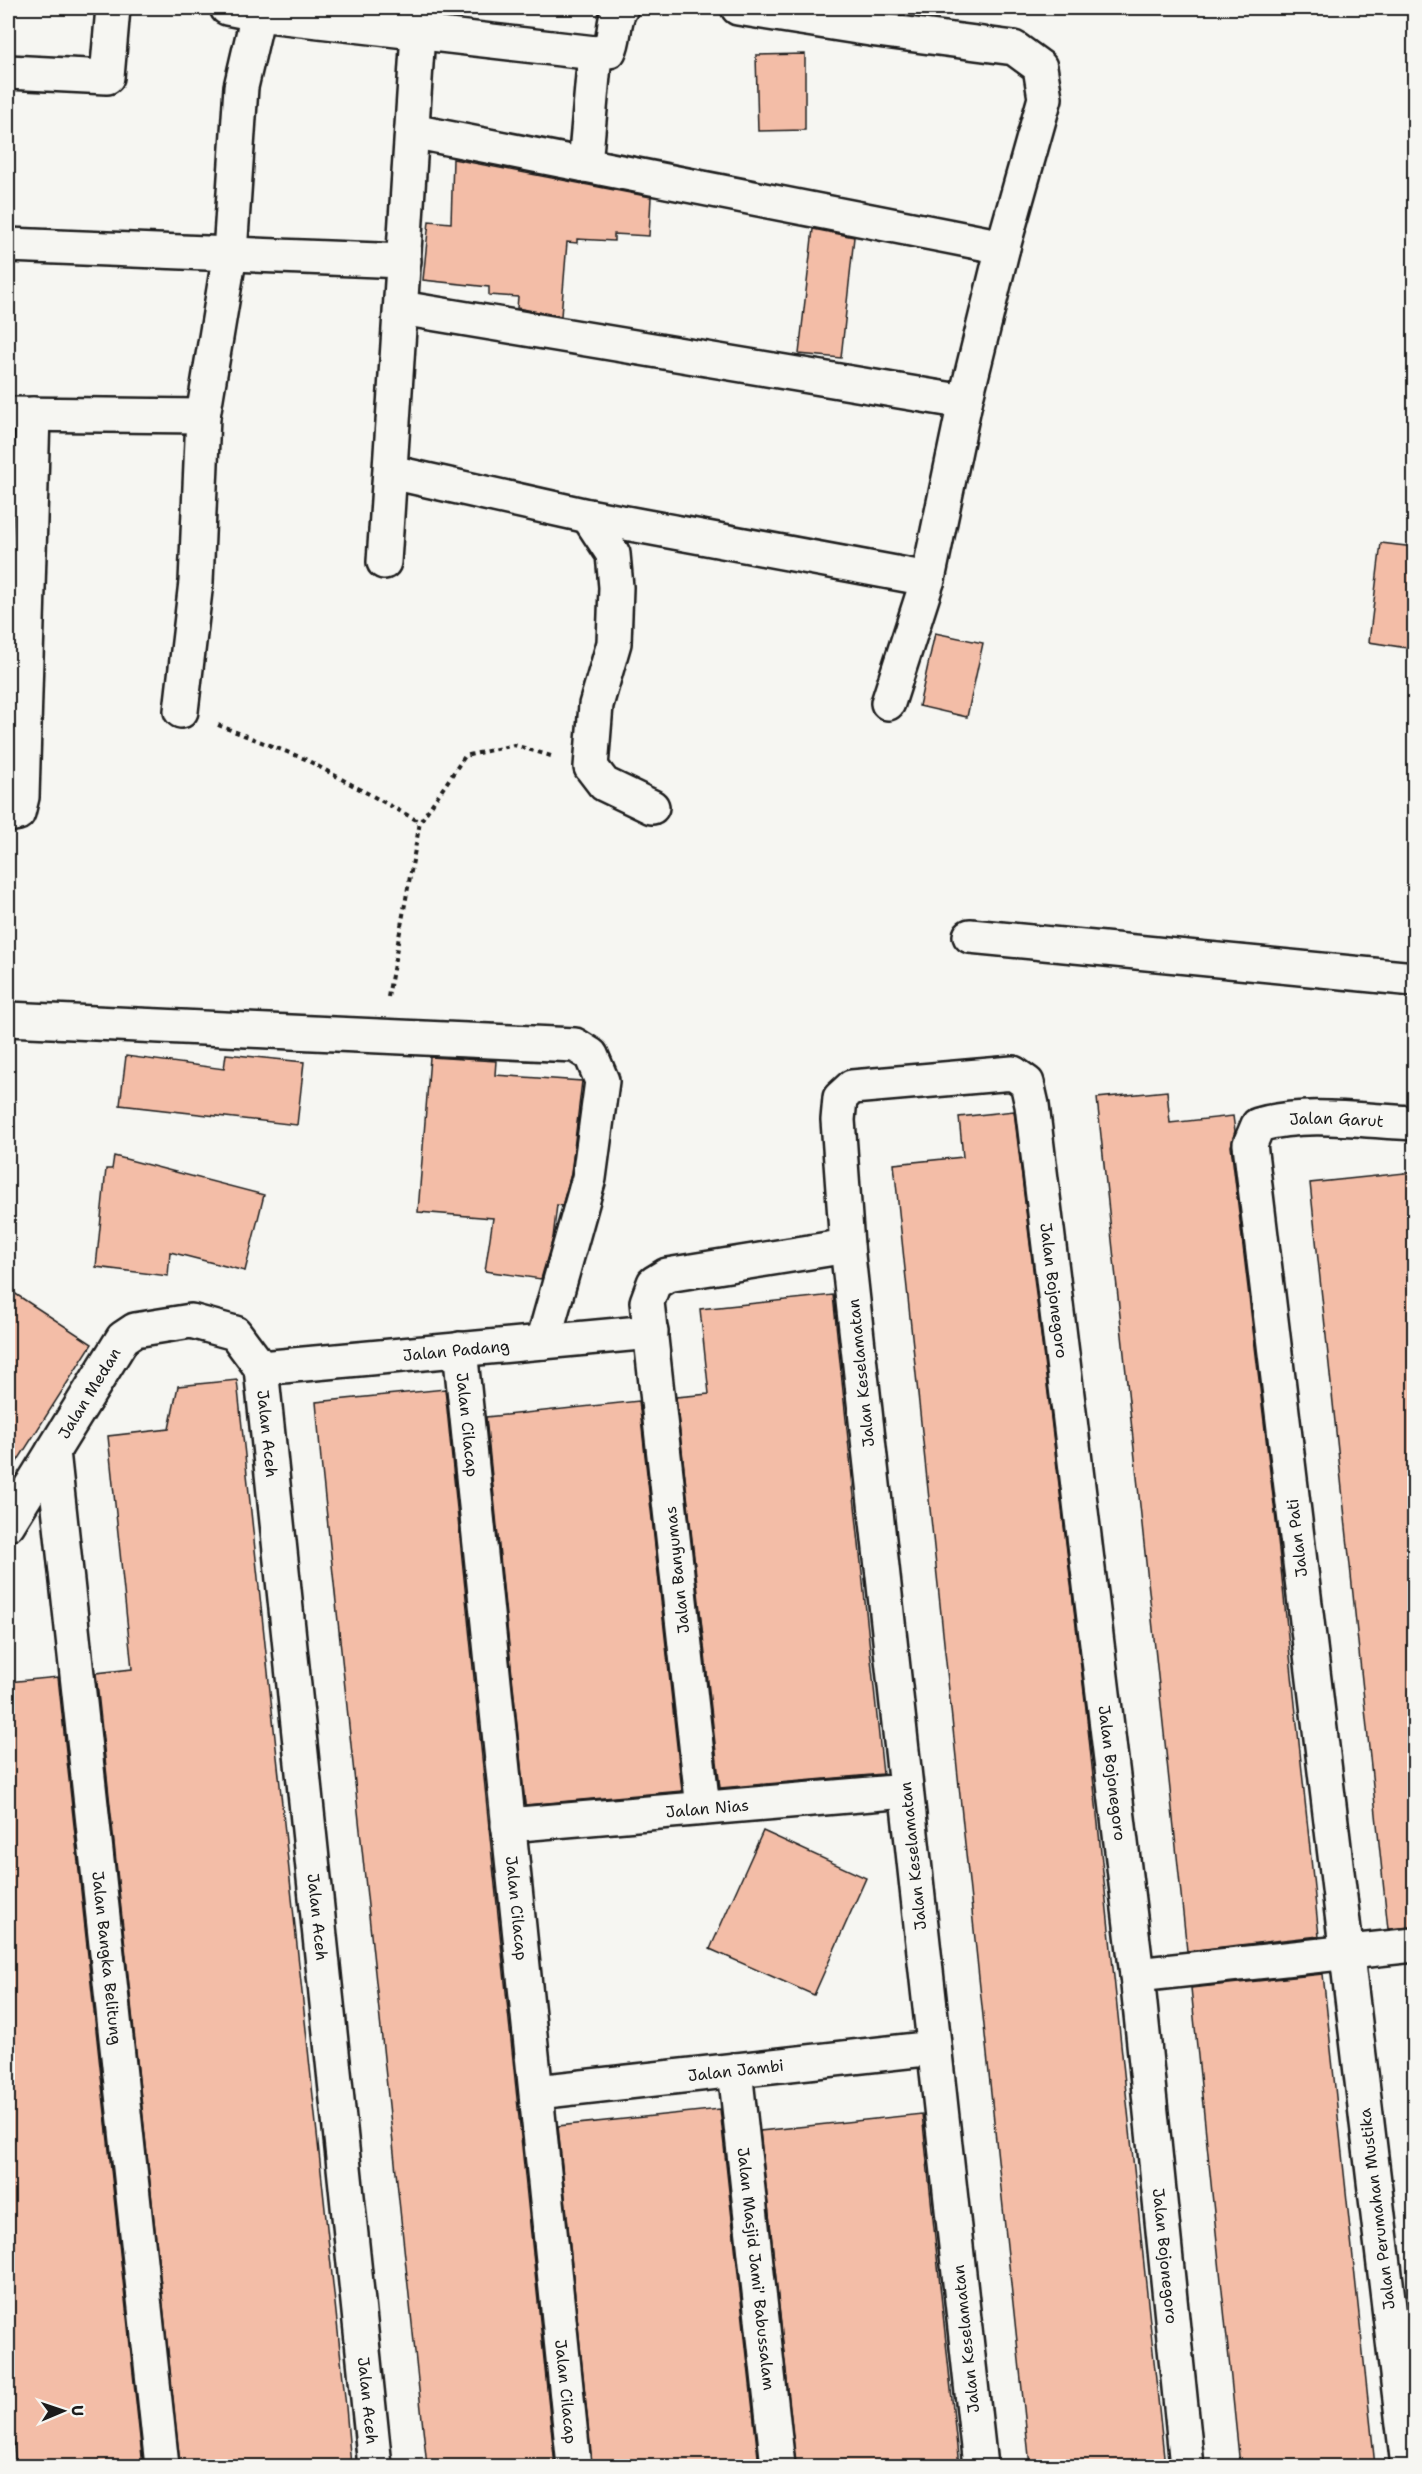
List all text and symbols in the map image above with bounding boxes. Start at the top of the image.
street label: Jalan Garut [1288,1107,1384,1132]
street label: Jalan Bojonegoro [1036,1221,1073,1359]
street label: Jalan Keselamatan [843,1298,879,1448]
street label: Jalan Padang [402,1335,511,1365]
street label: Jalan Medan [53,1343,125,1443]
street label: Jalan Cilacap [452,1371,483,1478]
street label: Jalan Aceh [253,1389,283,1478]
street label: Jalan Pati [1282,1498,1312,1578]
street label: Jalan Banyumas [660,1505,694,1635]
street label: Jalan Bojonegoro [1094,1704,1131,1842]
street label: Jalan Keselamatan [895,1781,931,1931]
street label: Jalan Nias [665,1794,750,1822]
street label: Jalan Cilacap [501,1855,533,1961]
street label: Jalan Bangka Belitung [88,1870,127,2046]
street label: Jalan Aceh [303,1872,333,1962]
street label: Jalan Jambi [687,2054,785,2086]
street label: Jalan Perumahan Mustika [1354,2107,1400,2311]
street label: Jalan Masjid Jami' Babussalam [733,2146,780,2392]
street label: Jalan Bojonegoro [1148,2187,1183,2325]
street label: Jalan Keselamatan [948,2264,984,2414]
street label: Jalan Cilacap [551,2338,582,2445]
street label: Jalan Aceh [353,2356,383,2445]
north arrow [33,2381,93,2441]
text: U [67,2405,88,2416]

